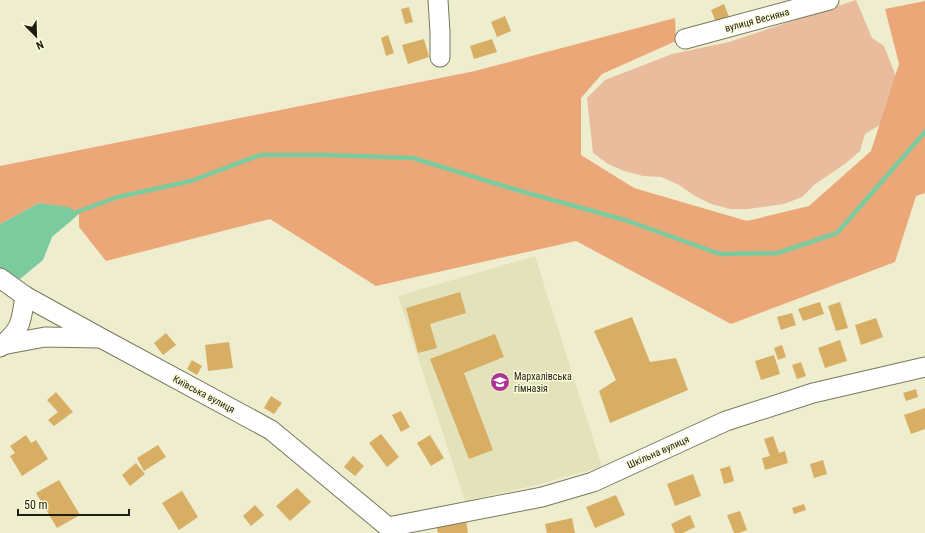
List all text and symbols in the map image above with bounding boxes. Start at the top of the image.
street label: вулиця Весняна [724,6,791,34]
north arrow [16,16,56,56]
text: N [34,37,45,52]
school or university icon: Мархалівська гімназія [489,371,511,393]
place label: Мархалівська гімназія [514,371,572,394]
street label: Київська вулиця [171,373,237,415]
street label: Шкільна вулиця [625,433,691,471]
scale bar [18,491,129,517]
text: 50 m [24,498,48,512]

